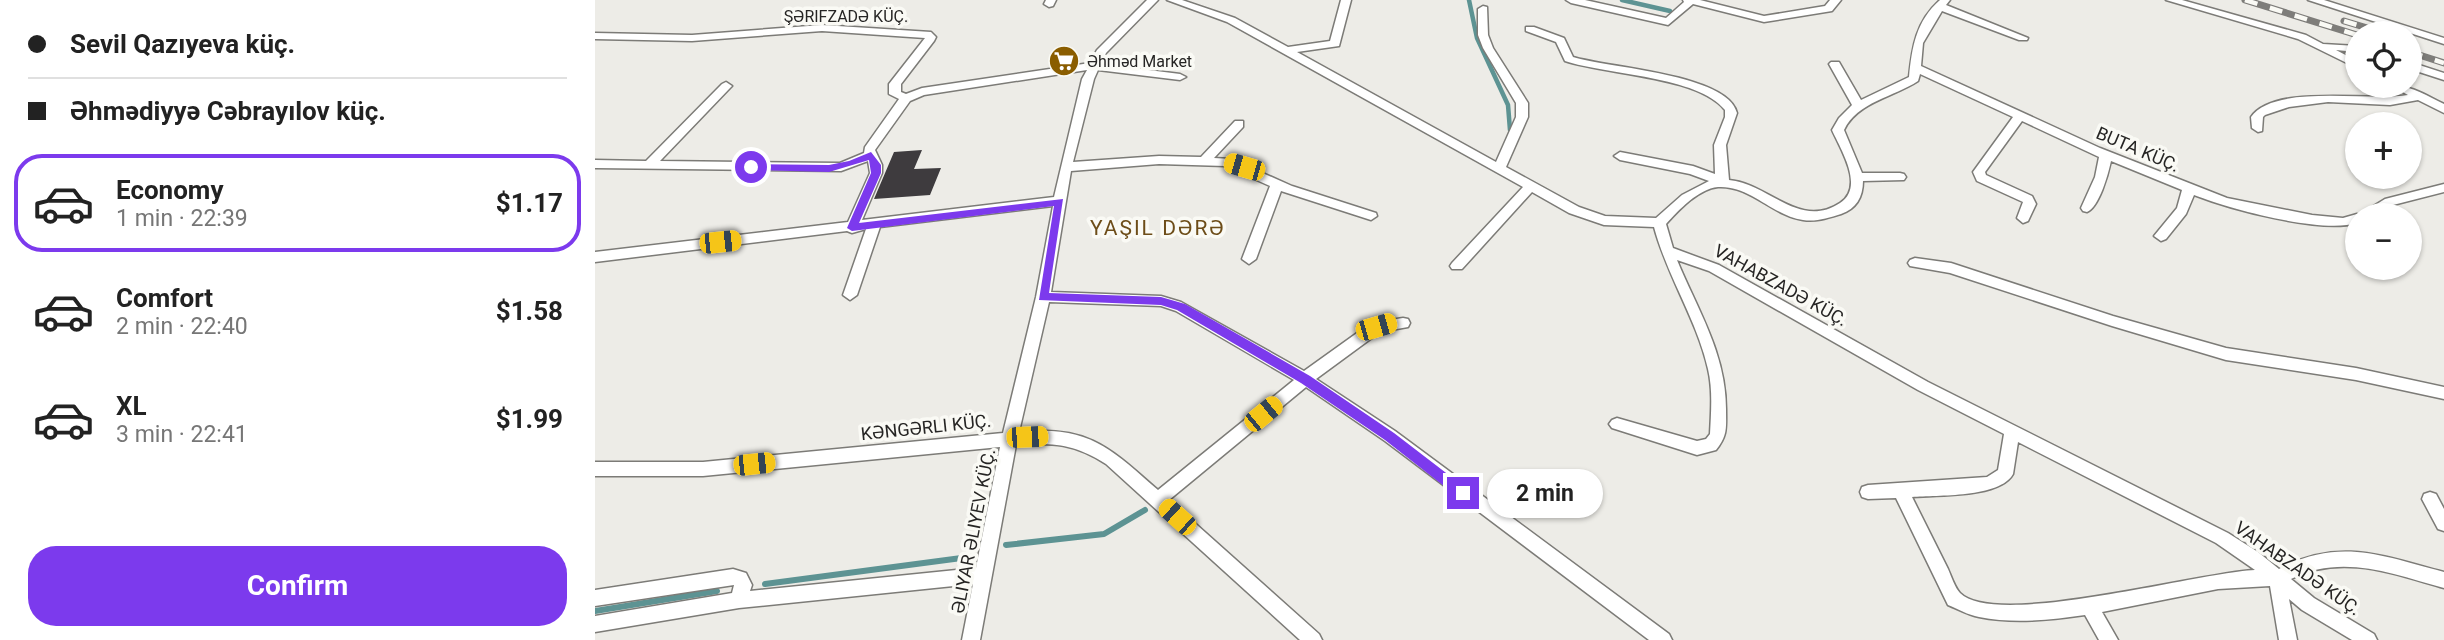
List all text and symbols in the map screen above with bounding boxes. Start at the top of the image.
street label: ŞƏRIFZADƏ KÜÇ. [784,7,908,26]
map controls [2345,21,2422,280]
button: locate [2345,21,2422,98]
text: Sevil Qazıyeva küç. [70,29,295,59]
supermarket icon: Əhməd Market [1047,44,1081,78]
place label: Əhməd Market [1087,52,1192,71]
text: Əhmədiyyə Cəbrayılov küç. [70,96,386,126]
button: + [2345,112,2422,189]
street label: BUTA KÜÇ. [2093,122,2183,176]
route start [735,151,767,183]
car [1221,151,1268,183]
icon: car [32,172,95,235]
text: Economy [116,175,223,205]
text: $1.17 [496,188,563,218]
button: − [2345,203,2422,280]
text: 1 min · 22:39 [116,205,248,232]
district label: YAŞIL DƏRƏ [1090,216,1226,240]
car [699,229,742,255]
street label: VAHABZADƏ KÜÇ. [1711,240,1851,330]
icon: car [32,280,95,343]
text: Comfort [116,283,213,313]
text: $1.58 [496,296,563,326]
car [1353,311,1400,343]
text: 2 min · 22:40 [116,313,248,340]
icon: car [32,388,95,451]
text: XL [116,391,147,421]
car [1241,393,1286,435]
text: $1.99 [496,404,563,434]
street label: KƏNGƏRLI KÜÇ. [860,410,992,444]
text: 3 min · 22:41 [116,421,248,448]
car [1006,426,1049,448]
street label: ƏLIYAR ƏLIYEV KÜÇ. [947,447,999,615]
car [733,451,776,477]
callout: 2 min [1487,468,1603,518]
route end [1447,477,1479,509]
text: 2 min [1516,480,1574,507]
car [1155,495,1200,539]
street label: VAHABZADƏ KÜÇ. [2231,517,2365,619]
button: Confirm [28,546,567,626]

